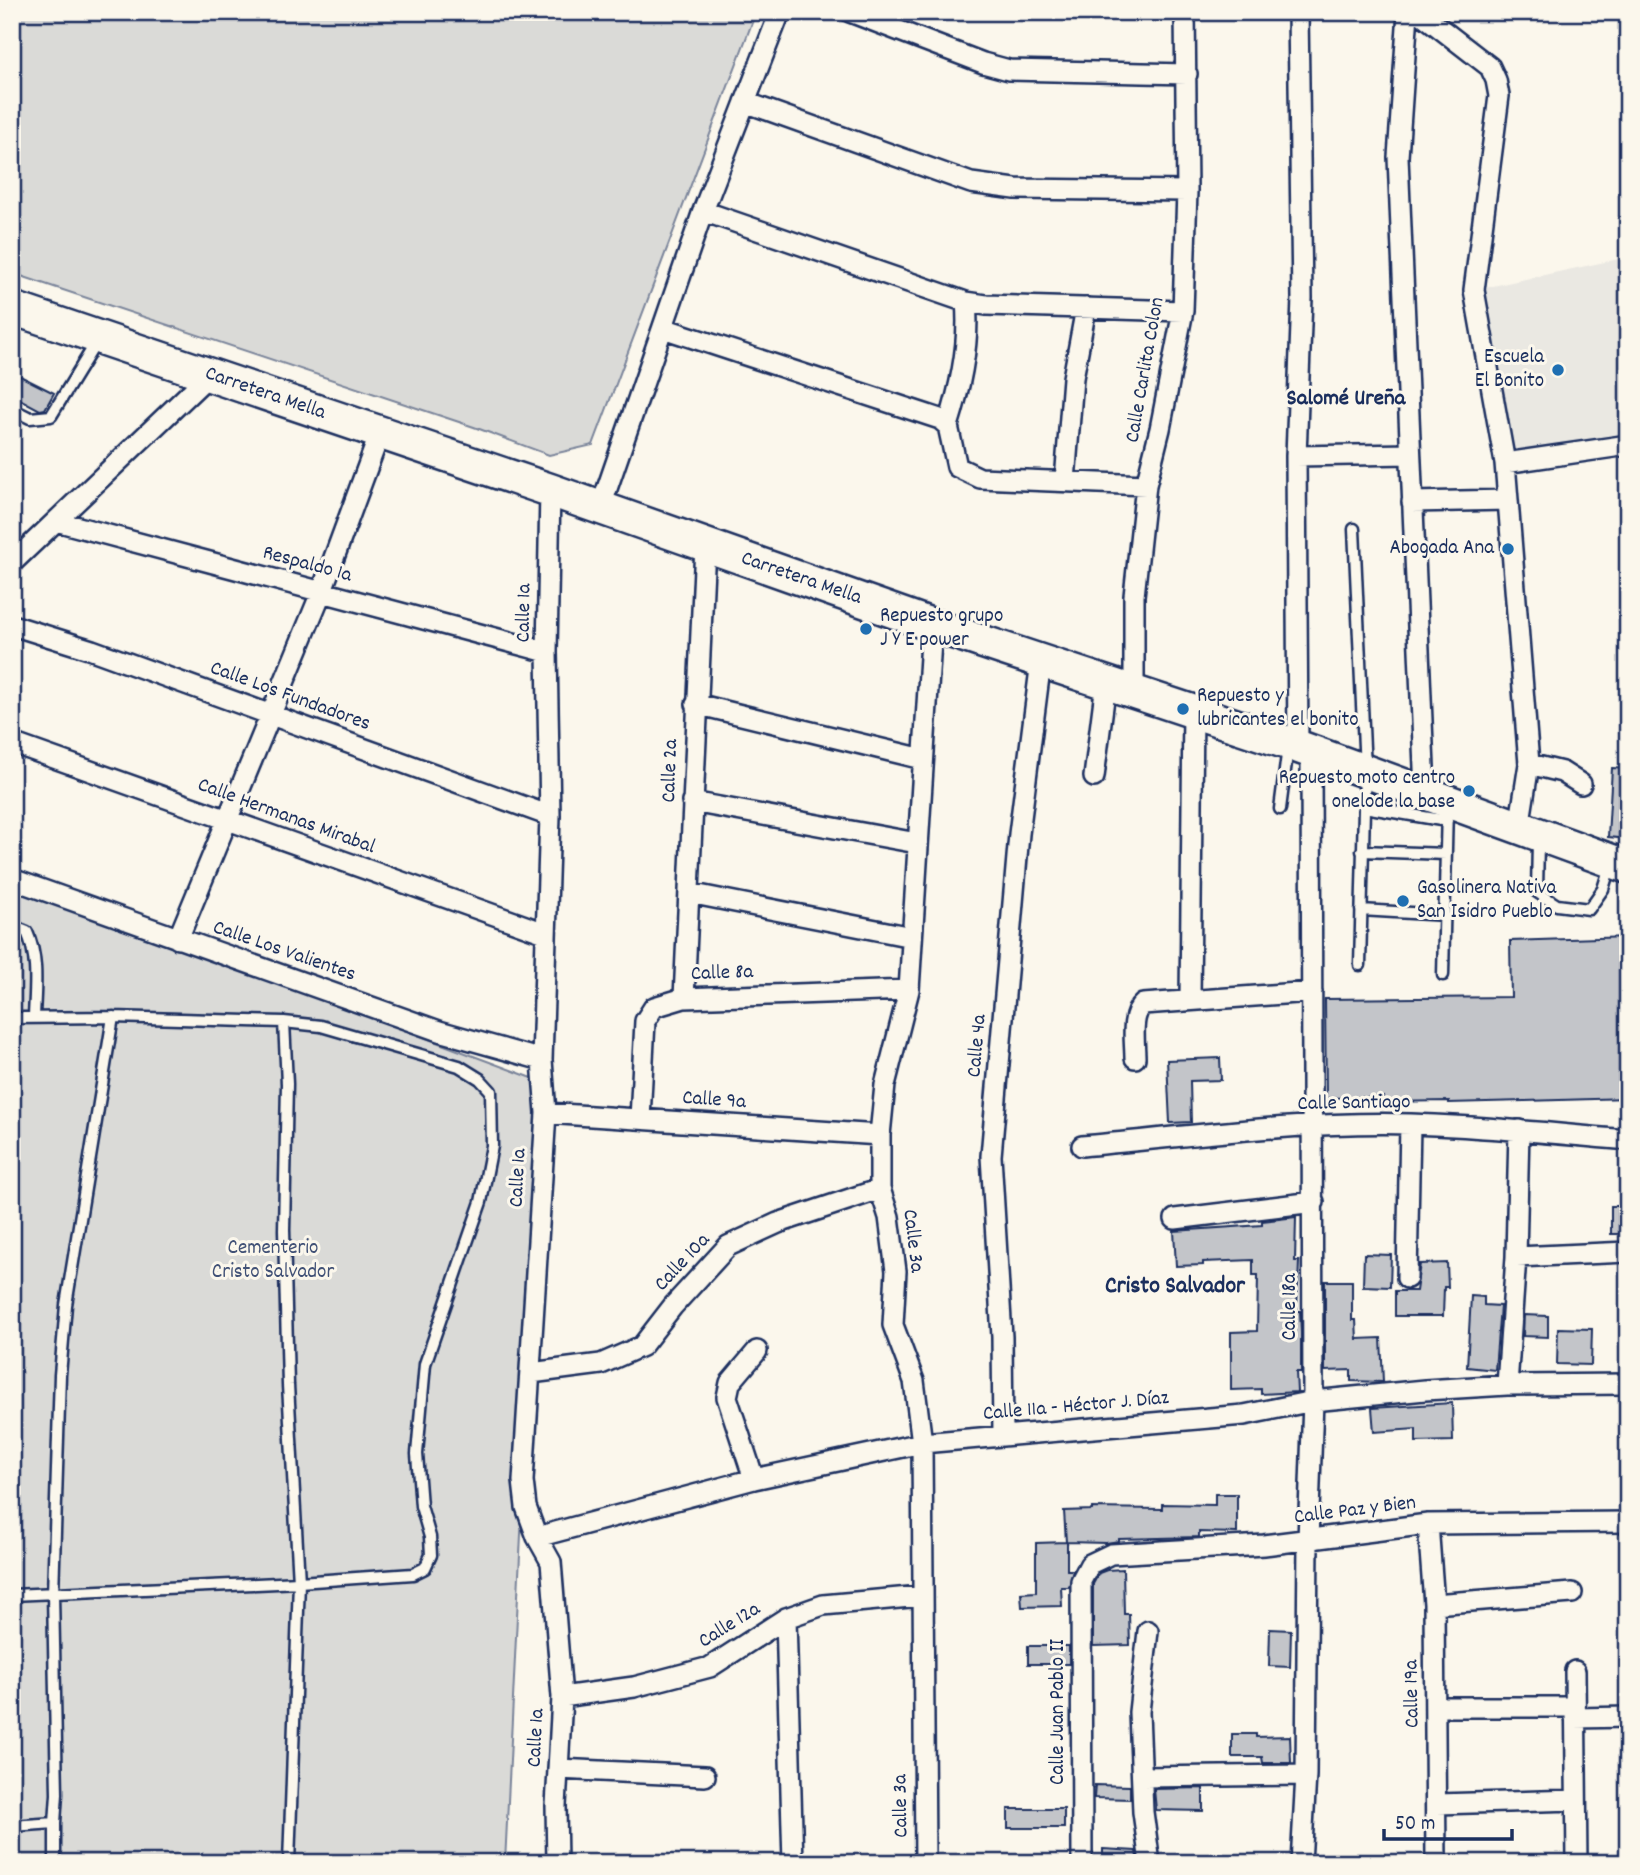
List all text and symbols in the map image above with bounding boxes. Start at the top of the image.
street label: Calle Carlita Colon [1118,295,1174,445]
place label: Escuela El Bonito [1475,343,1545,397]
street label: Carretera Mella [201,359,330,429]
marker: Escuela El Bonito [1550,362,1566,378]
district label: Salomé Ureña [1287,383,1407,416]
place label: Abogada Ana [1390,534,1495,564]
street label: Respaldo 1a [259,539,356,592]
marker: Abogada Ana [1500,541,1516,557]
street label: Carretera Mella [737,544,866,614]
street label: Calle 1a [509,582,541,643]
place label: Repuesto grupo J Y E power [880,602,1003,656]
marker: Repuesto grupo J Y E power [858,621,874,637]
street label: Calle Los Fundadores [206,654,374,740]
place label: Repuesto y lubricantes el bonito [1197,682,1359,736]
marker: Repuesto y lubricantes el bonito [1175,701,1191,717]
street label: Calle 2a [655,738,687,803]
place label: Repuesto moto centro onelode la base [1279,764,1455,818]
street label: Calle Hermanas Mirabal [193,771,379,863]
marker: Repuesto moto centro onelode la base [1461,783,1477,799]
place label: Gasolinera Nativa San Isidro Pueblo [1417,874,1557,928]
marker: Gasolinera Nativa San Isidro Pueblo [1395,893,1411,909]
street label: Calle Los Valientes [208,913,360,991]
street label: Calle 8a [690,958,755,990]
street label: Calle 4a [960,1012,996,1079]
street label: Calle 9a [681,1084,748,1118]
street label: Calle Santiago [1297,1088,1411,1120]
street label: Calle 1a [502,1147,536,1208]
street label: Calle 3a [893,1208,931,1275]
street label: Calle 10a [648,1226,719,1299]
park label: Cementerio Cristo Salvador [212,1234,334,1288]
district label: Cristo Salvador [1105,1270,1246,1304]
street label: Calle 18a [1276,1272,1306,1341]
street label: Calle 11a - Héctor J. Díaz [982,1384,1170,1430]
street label: Calle Paz y Bien [1292,1489,1418,1533]
street label: Calle 12a [693,1595,768,1657]
street label: Calle Juan Pablo II [1044,1639,1074,1785]
street label: Calle 19a [1397,1658,1429,1728]
street label: Calle 1a [520,1707,554,1768]
street label: Calle 3a [886,1773,918,1838]
scale bar [1384,1798,1512,1842]
text: 50 m [1395,1810,1435,1840]

